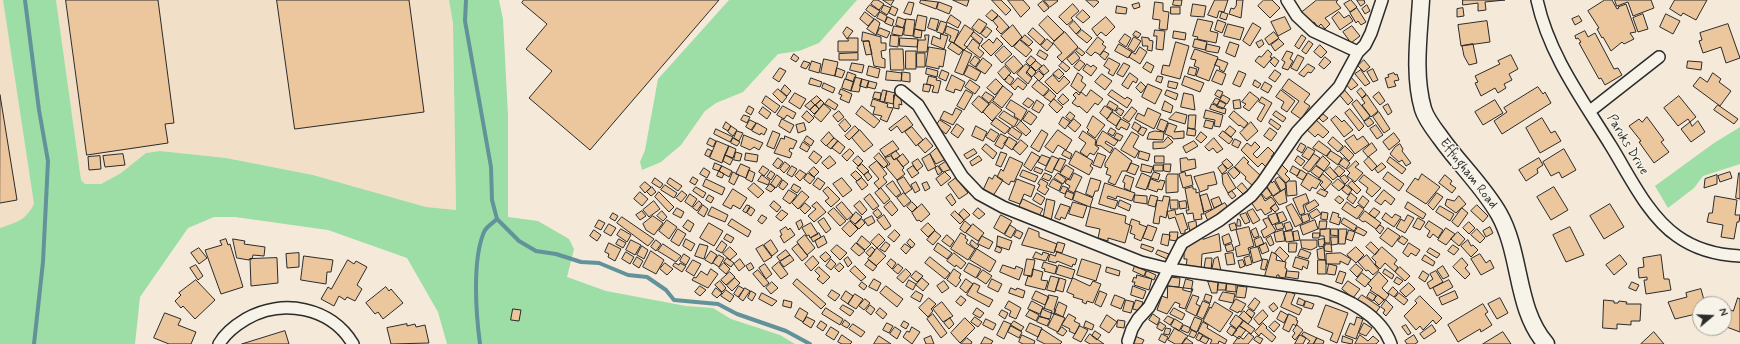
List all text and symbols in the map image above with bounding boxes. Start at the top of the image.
street label: Paruks Drive [1603,112,1651,178]
street label: Effingham Road [1436,136,1500,212]
north arrow [1692,296,1732,336]
text: N [1715,307,1730,318]

